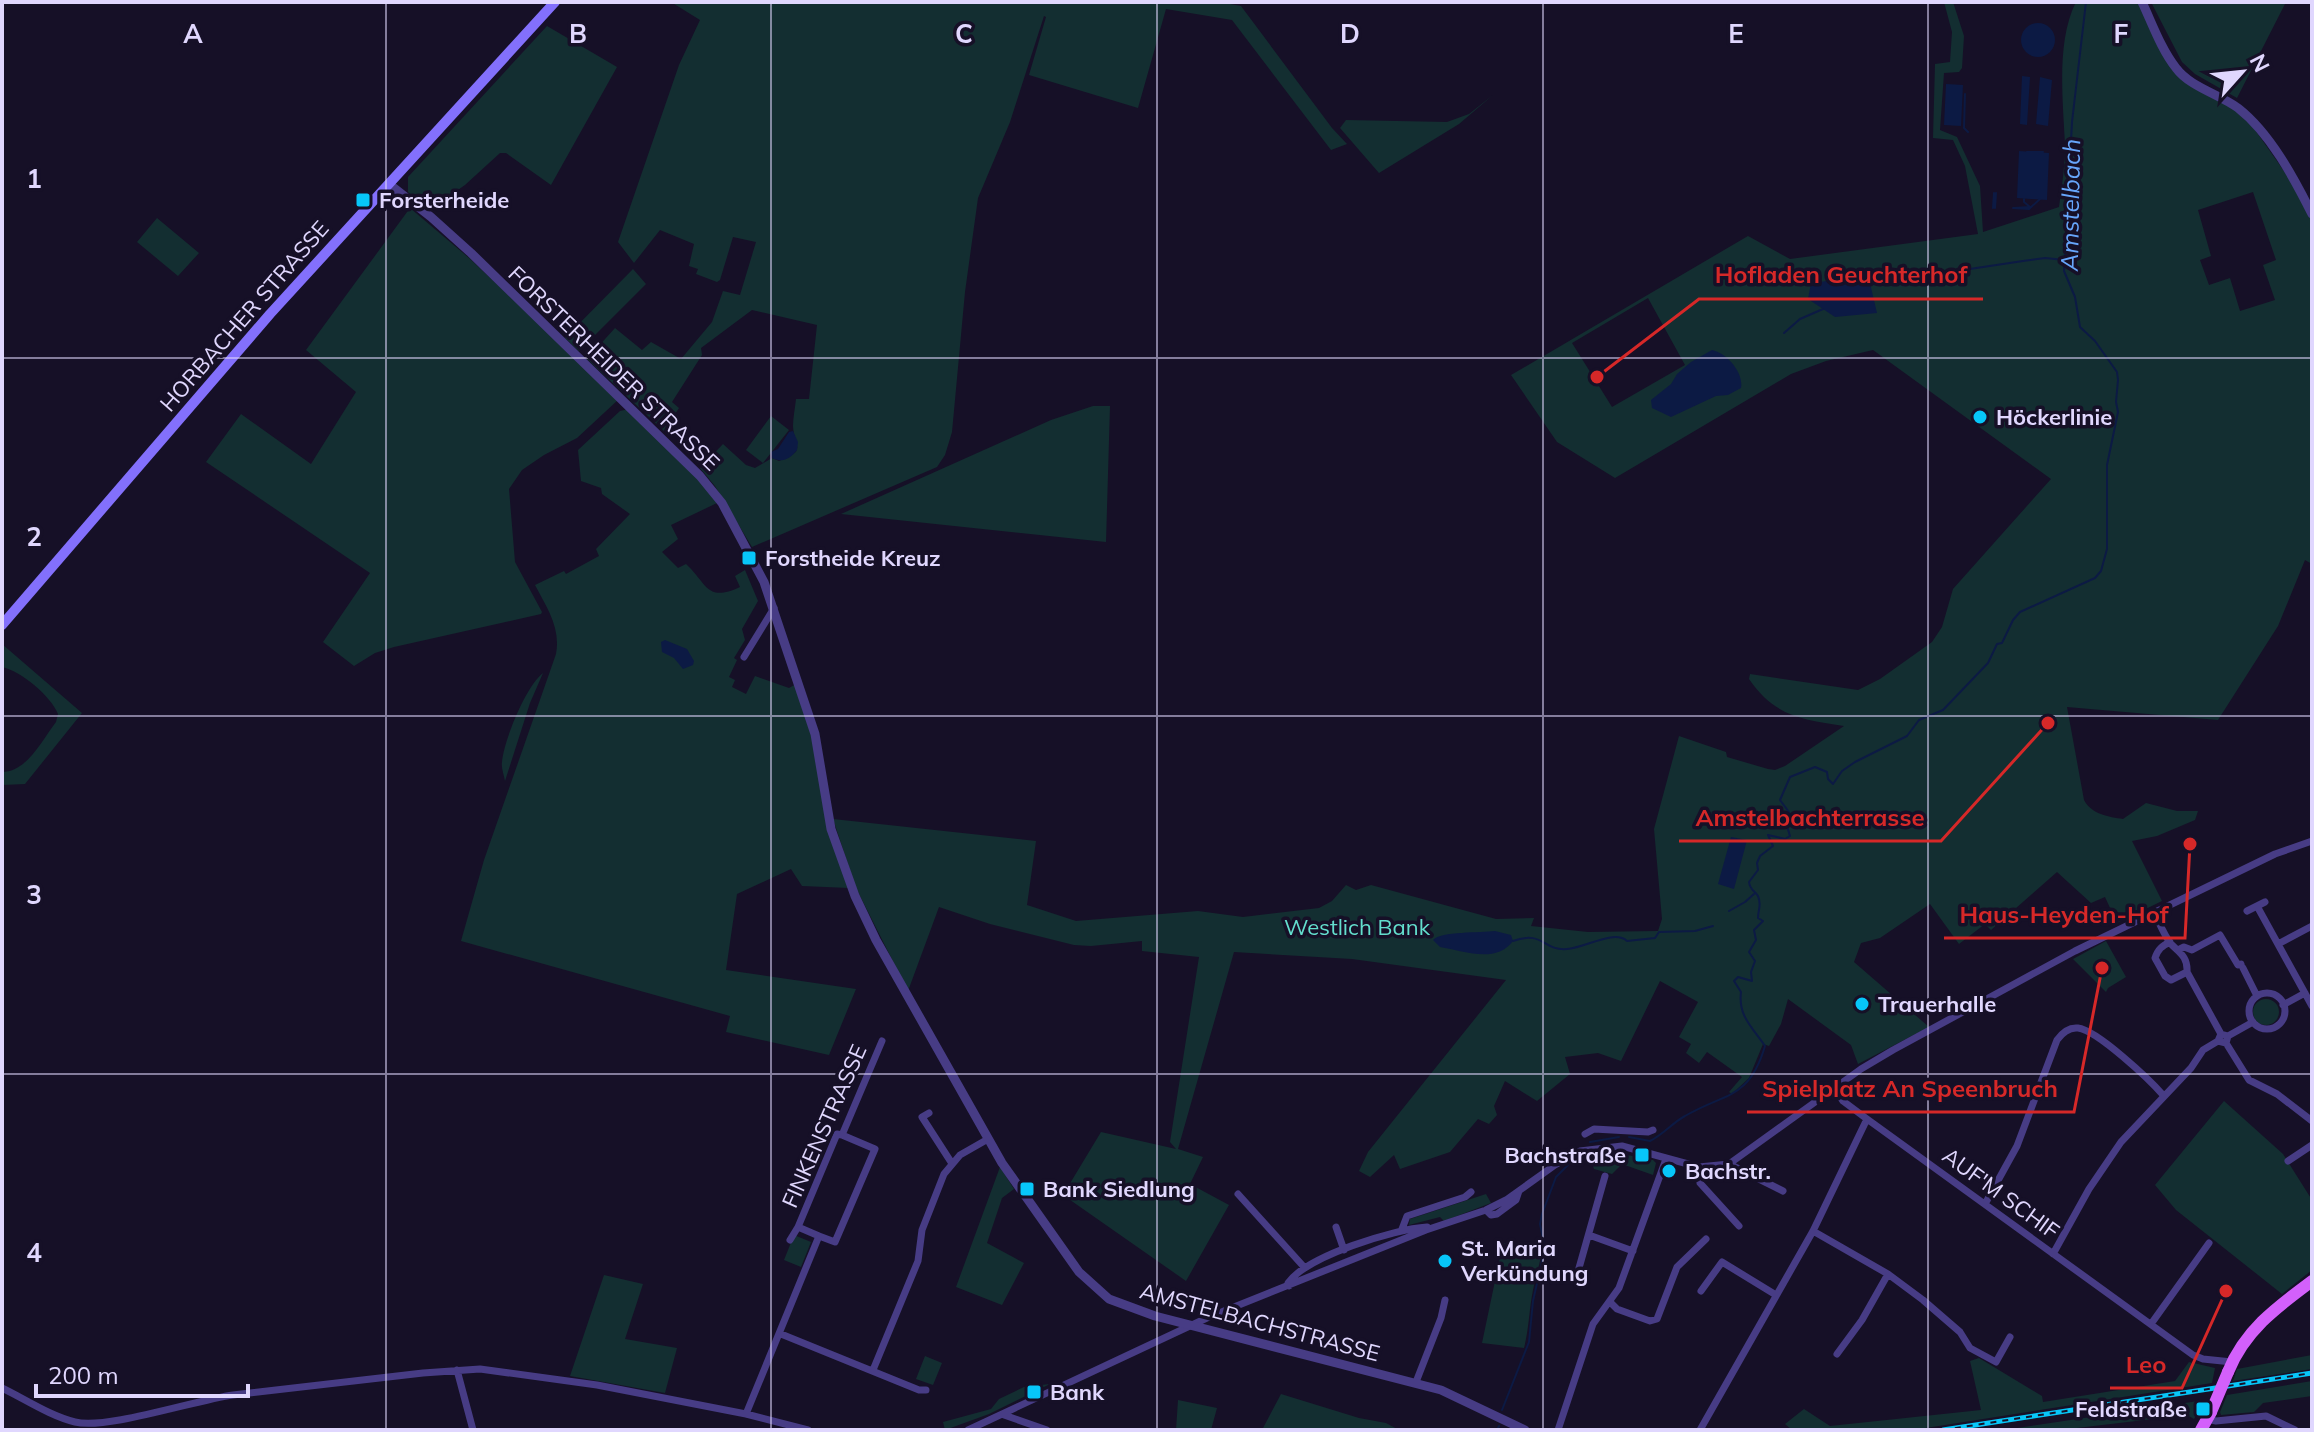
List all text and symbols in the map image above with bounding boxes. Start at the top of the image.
text: A [183,17,203,50]
text: B [569,17,587,50]
text: C [955,17,973,50]
text: D [1340,17,1360,50]
text: E [1728,17,1744,50]
text: F [2114,17,2129,50]
north arrow [2202,32,2282,112]
text: N [2244,49,2276,77]
water label: Amstelbach [2054,139,2086,272]
text: 1 [26,162,42,195]
place label: Forsterheide [379,186,509,214]
marker: Forsterheide [354,191,372,209]
street label: HORBACHER STRASSE [154,215,334,417]
callout: Hofladen Geuchterhof [1699,251,1983,299]
text: Hofladen Geuchterhof [1715,259,1968,289]
street label: FORSTERHEIDER STRASSE [503,260,725,476]
place label: Höckerlinie [1996,403,2112,431]
marker: Höckerlinie [1971,408,1989,426]
text: 2 [26,520,42,553]
place label: Forstheide Kreuz [765,544,941,572]
marker: Forstheide Kreuz [740,549,758,567]
callout: Amstelbachterrasse [1679,793,1941,841]
text: Amstelbachterrasse [1695,802,1925,832]
text: 3 [26,878,42,911]
callout: Haus-Heyden-Hof [1944,890,2185,938]
text: Haus-Heyden-Hof [1959,899,2170,929]
park label: Westlich Bank [1284,913,1431,941]
place label: Trauerhalle [1878,990,1996,1018]
marker: Trauerhalle [1853,995,1871,1013]
street label: FINKENSTRASSE [775,1040,873,1212]
callout: Spielplatz An Speenbruch [1747,1064,2074,1112]
text: Spielplatz An Speenbruch [1762,1073,2058,1103]
place label: Bachstraße [1505,1141,1626,1169]
street label: AUF'M SCHIF [1937,1141,2065,1245]
marker: Bachstraße [1633,1146,1651,1164]
place label: Bachstr. [1685,1157,1771,1185]
marker: Bachstr. [1660,1162,1678,1180]
place label: Bank Siedlung [1043,1175,1195,1203]
marker: Bank Siedlung [1018,1180,1036,1198]
place label: St. Maria Verkündung [1460,1234,1588,1287]
text: 4 [26,1236,42,1269]
marker: St. Maria Verkündung [1436,1252,1454,1270]
street label: AMSTELBACHSTRASSE [1137,1276,1383,1368]
callout: Leo [2110,1340,2182,1388]
scale bar [36,1348,248,1398]
text: Leo [2126,1349,2166,1379]
text: 200 m [48,1360,119,1390]
place label: Bank [1050,1378,1105,1406]
marker: Bank [1025,1383,1043,1401]
place label: Feldstraße [2075,1395,2187,1423]
marker: Feldstraße [2194,1400,2212,1418]

